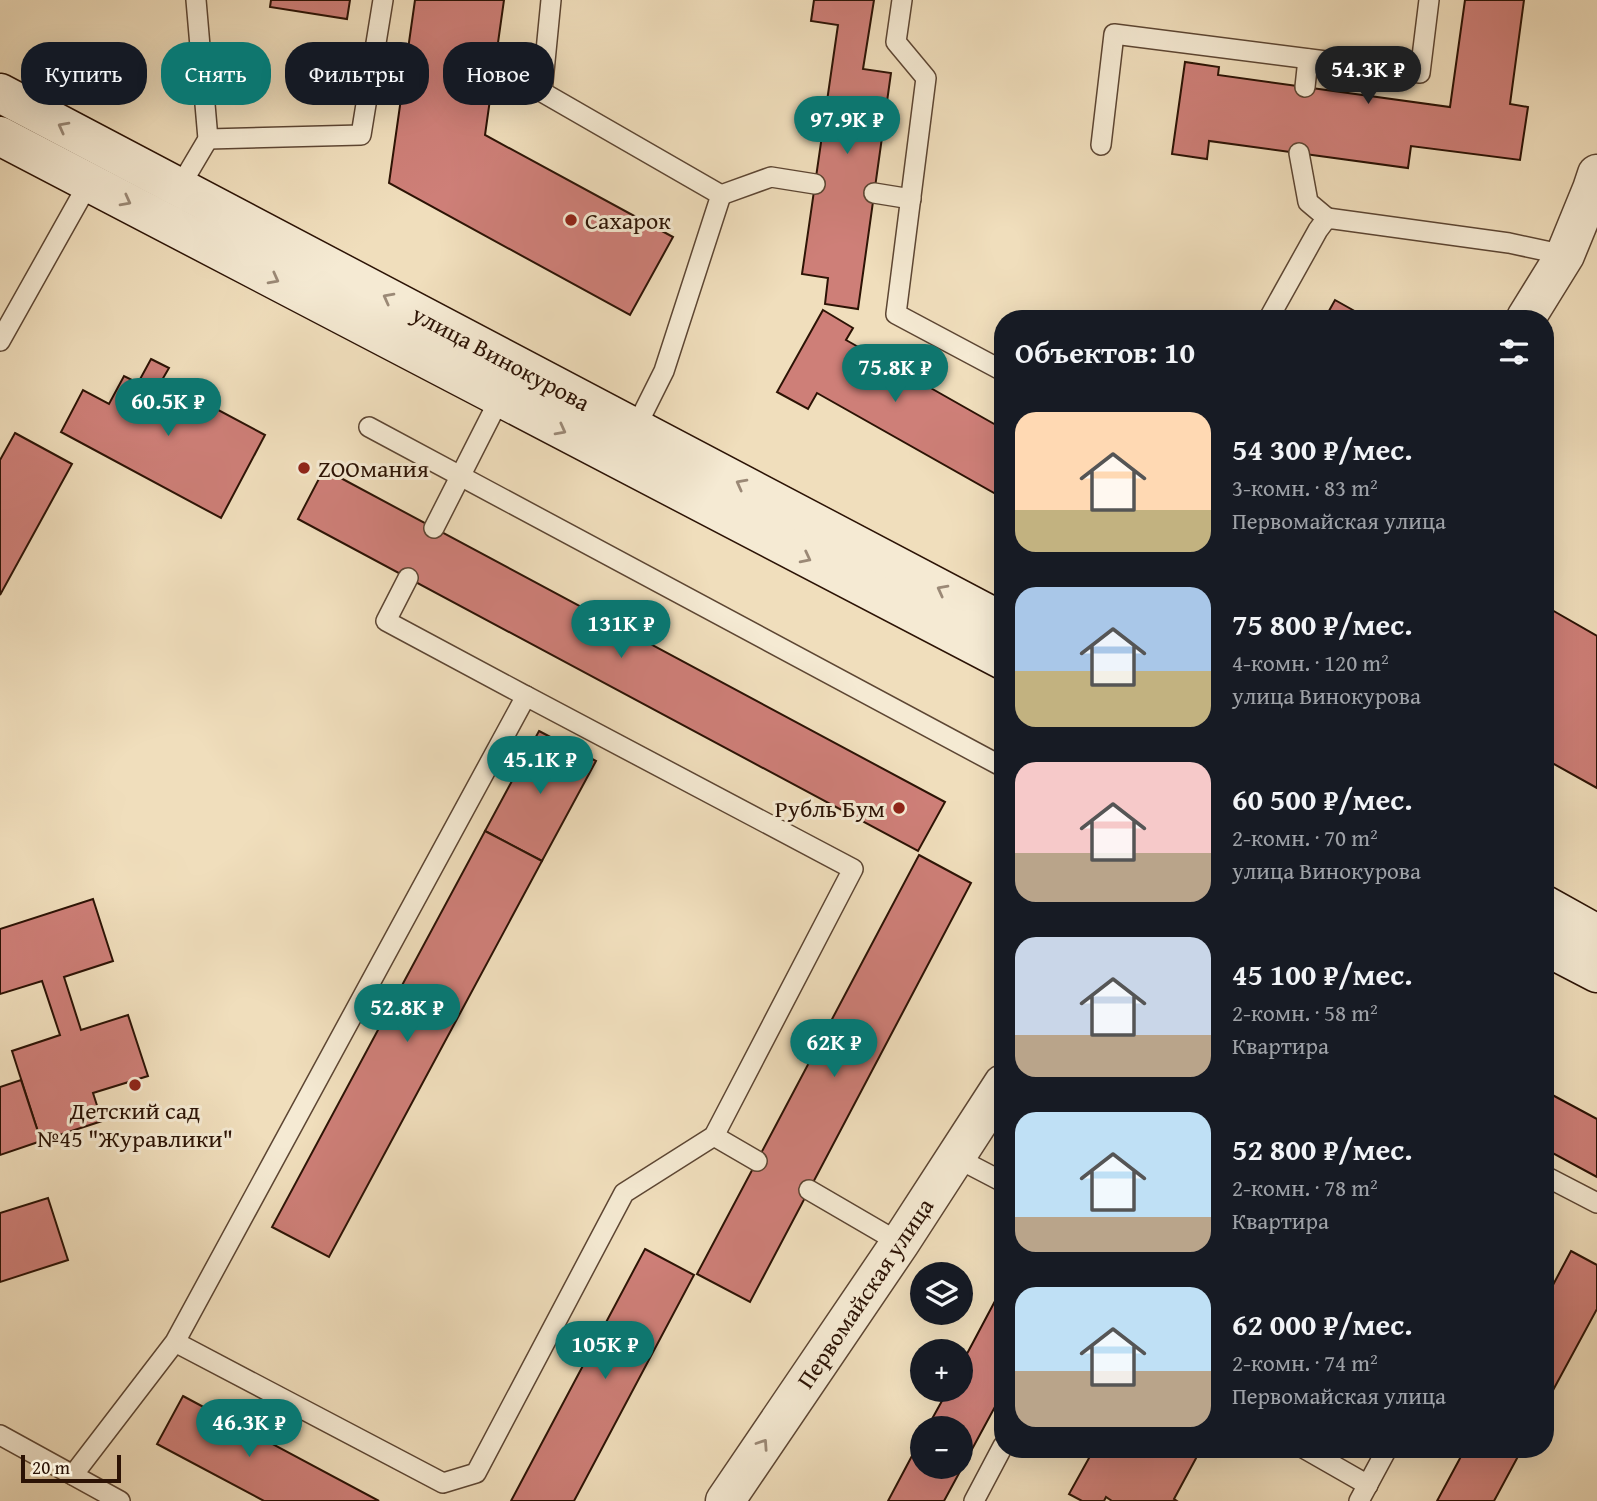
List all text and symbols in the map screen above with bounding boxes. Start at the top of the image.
chip: Купить [21,42,147,105]
chip: Снять [161,42,271,105]
chip: Фильтры [285,42,429,105]
chip: Новое [443,42,554,105]
pin: 54.3K ₽ [1303,46,1433,106]
text: 54.3K ₽ [1331,52,1405,85]
pin: 97.9K ₽ [782,96,912,156]
text: 97.9K ₽ [810,102,884,135]
one-way arrow [57,121,70,135]
one-way arrow [119,193,131,206]
place label: Сахарок [585,203,671,238]
marker: Сахарок [563,212,579,228]
one-way arrow [267,271,279,284]
one-way arrow [383,293,395,306]
street label: улица Винокурова [405,296,597,420]
text: Объектов: 10 [1015,330,1195,374]
icon: filters [1495,333,1533,371]
pin: 75.8K ₽ [830,344,960,404]
text: 75.8K ₽ [858,350,932,383]
pin: 60.5K ₽ [103,378,233,438]
text: 60.5K ₽ [131,384,205,417]
one-way arrow [553,422,566,435]
text: 54 300 ₽/мес. [1232,427,1413,471]
icon: home [1071,440,1155,524]
place label: ZOOмания [318,451,429,486]
marker: ZOOмания [296,460,312,476]
text: 3-комн. · 83 m² [1232,471,1378,504]
one-way arrow [736,479,748,492]
text: Первомайская улица [1232,504,1446,537]
one-way arrow [799,549,811,563]
one-way arrow [937,585,949,598]
pin: 131K ₽ [564,600,678,660]
text: 75 800 ₽/мес. [1232,602,1413,646]
text: 131K ₽ [587,606,655,639]
icon: home [1071,615,1155,699]
text: 4-комн. · 120 m² [1232,646,1389,679]
text: улица Винокурова [1232,679,1421,712]
pin: 45.1K ₽ [475,736,605,796]
text: 45.1K ₽ [503,742,577,775]
text: 60 500 ₽/мес. [1232,777,1413,821]
icon: home [1071,790,1155,874]
place label: Рубль Бум [775,791,885,826]
marker: Рубль Бум [891,800,907,816]
text: 2-комн. · 70 m² [1232,821,1378,854]
text: улица Винокурова [1232,854,1421,887]
text: 45 100 ₽/мес. [1232,952,1413,996]
icon: home [1071,965,1155,1049]
pin: 52.8K ₽ [342,984,472,1044]
text: 52.8K ₽ [370,990,444,1023]
text: 2-комн. · 58 m² [1232,996,1378,1029]
pin: 62K ₽ [785,1020,883,1079]
text: 62K ₽ [806,1025,862,1058]
text: Квартира [1232,1029,1329,1062]
marker: Детский сад №45 "Журавлики" [127,1077,143,1093]
place label: Детский сад №45 "Журавлики" [37,1093,233,1156]
text: 52 800 ₽/мес. [1232,1127,1413,1171]
icon: home [1071,1140,1155,1224]
text: 2-комн. · 78 m² [1232,1171,1378,1204]
street label: Первомайская улица [788,1190,942,1395]
text: Квартира [1232,1204,1329,1237]
map controls [910,1262,973,1479]
button: layers [910,1262,973,1325]
text: 62 000 ₽/мес. [1232,1302,1413,1346]
icon: home [1071,1315,1155,1399]
pin: 105K ₽ [548,1322,662,1381]
text: 105K ₽ [571,1327,639,1360]
button: + [910,1339,973,1402]
text: 2-комн. · 74 m² [1232,1346,1378,1379]
text: Первомайская улица [1232,1379,1446,1412]
pin: 46.3K ₽ [184,1400,314,1459]
text: 46.3K ₽ [212,1405,286,1438]
button: − [910,1416,973,1479]
one-way arrow [755,1439,768,1452]
scale bar [21,1452,121,1484]
text: 20 m [32,1453,70,1481]

